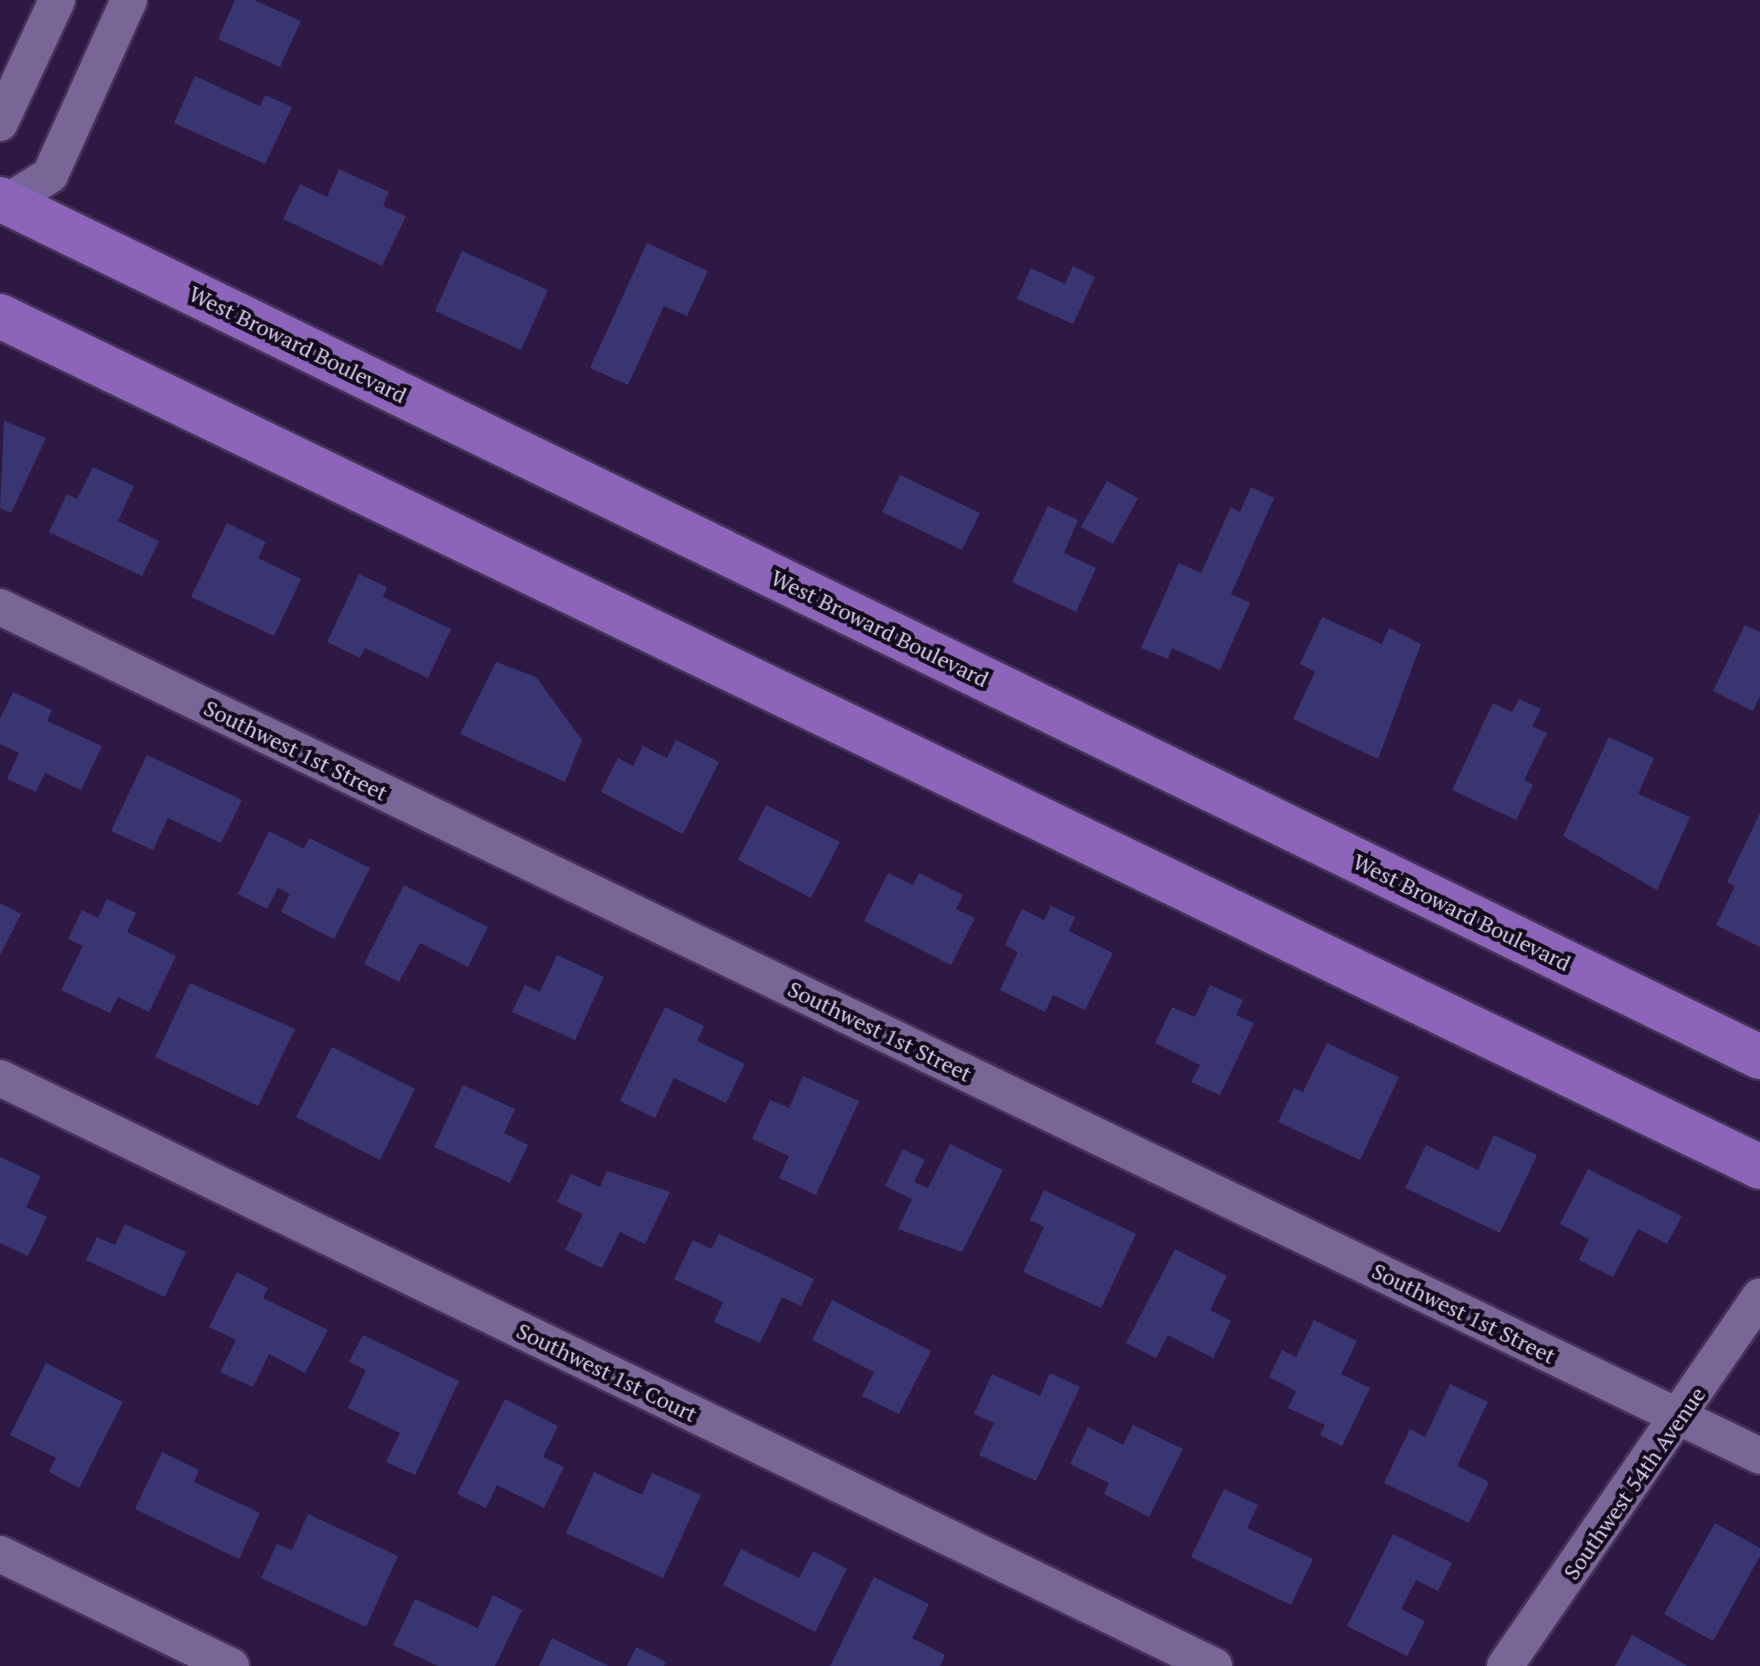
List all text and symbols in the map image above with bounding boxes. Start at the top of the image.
street label: West Broward Boulevard [185,280,411,408]
street label: West Broward Boulevard [767,564,993,692]
street label: Southwest 1st Street [200,694,392,806]
street label: West Broward Boulevard [1349,848,1575,976]
street label: Southwest 1st Street [784,975,976,1087]
street label: Southwest 1st Street [1368,1257,1560,1369]
street label: Southwest 1st Court [513,1317,701,1427]
street label: Southwest 54th Avenue [1557,1381,1711,1585]

